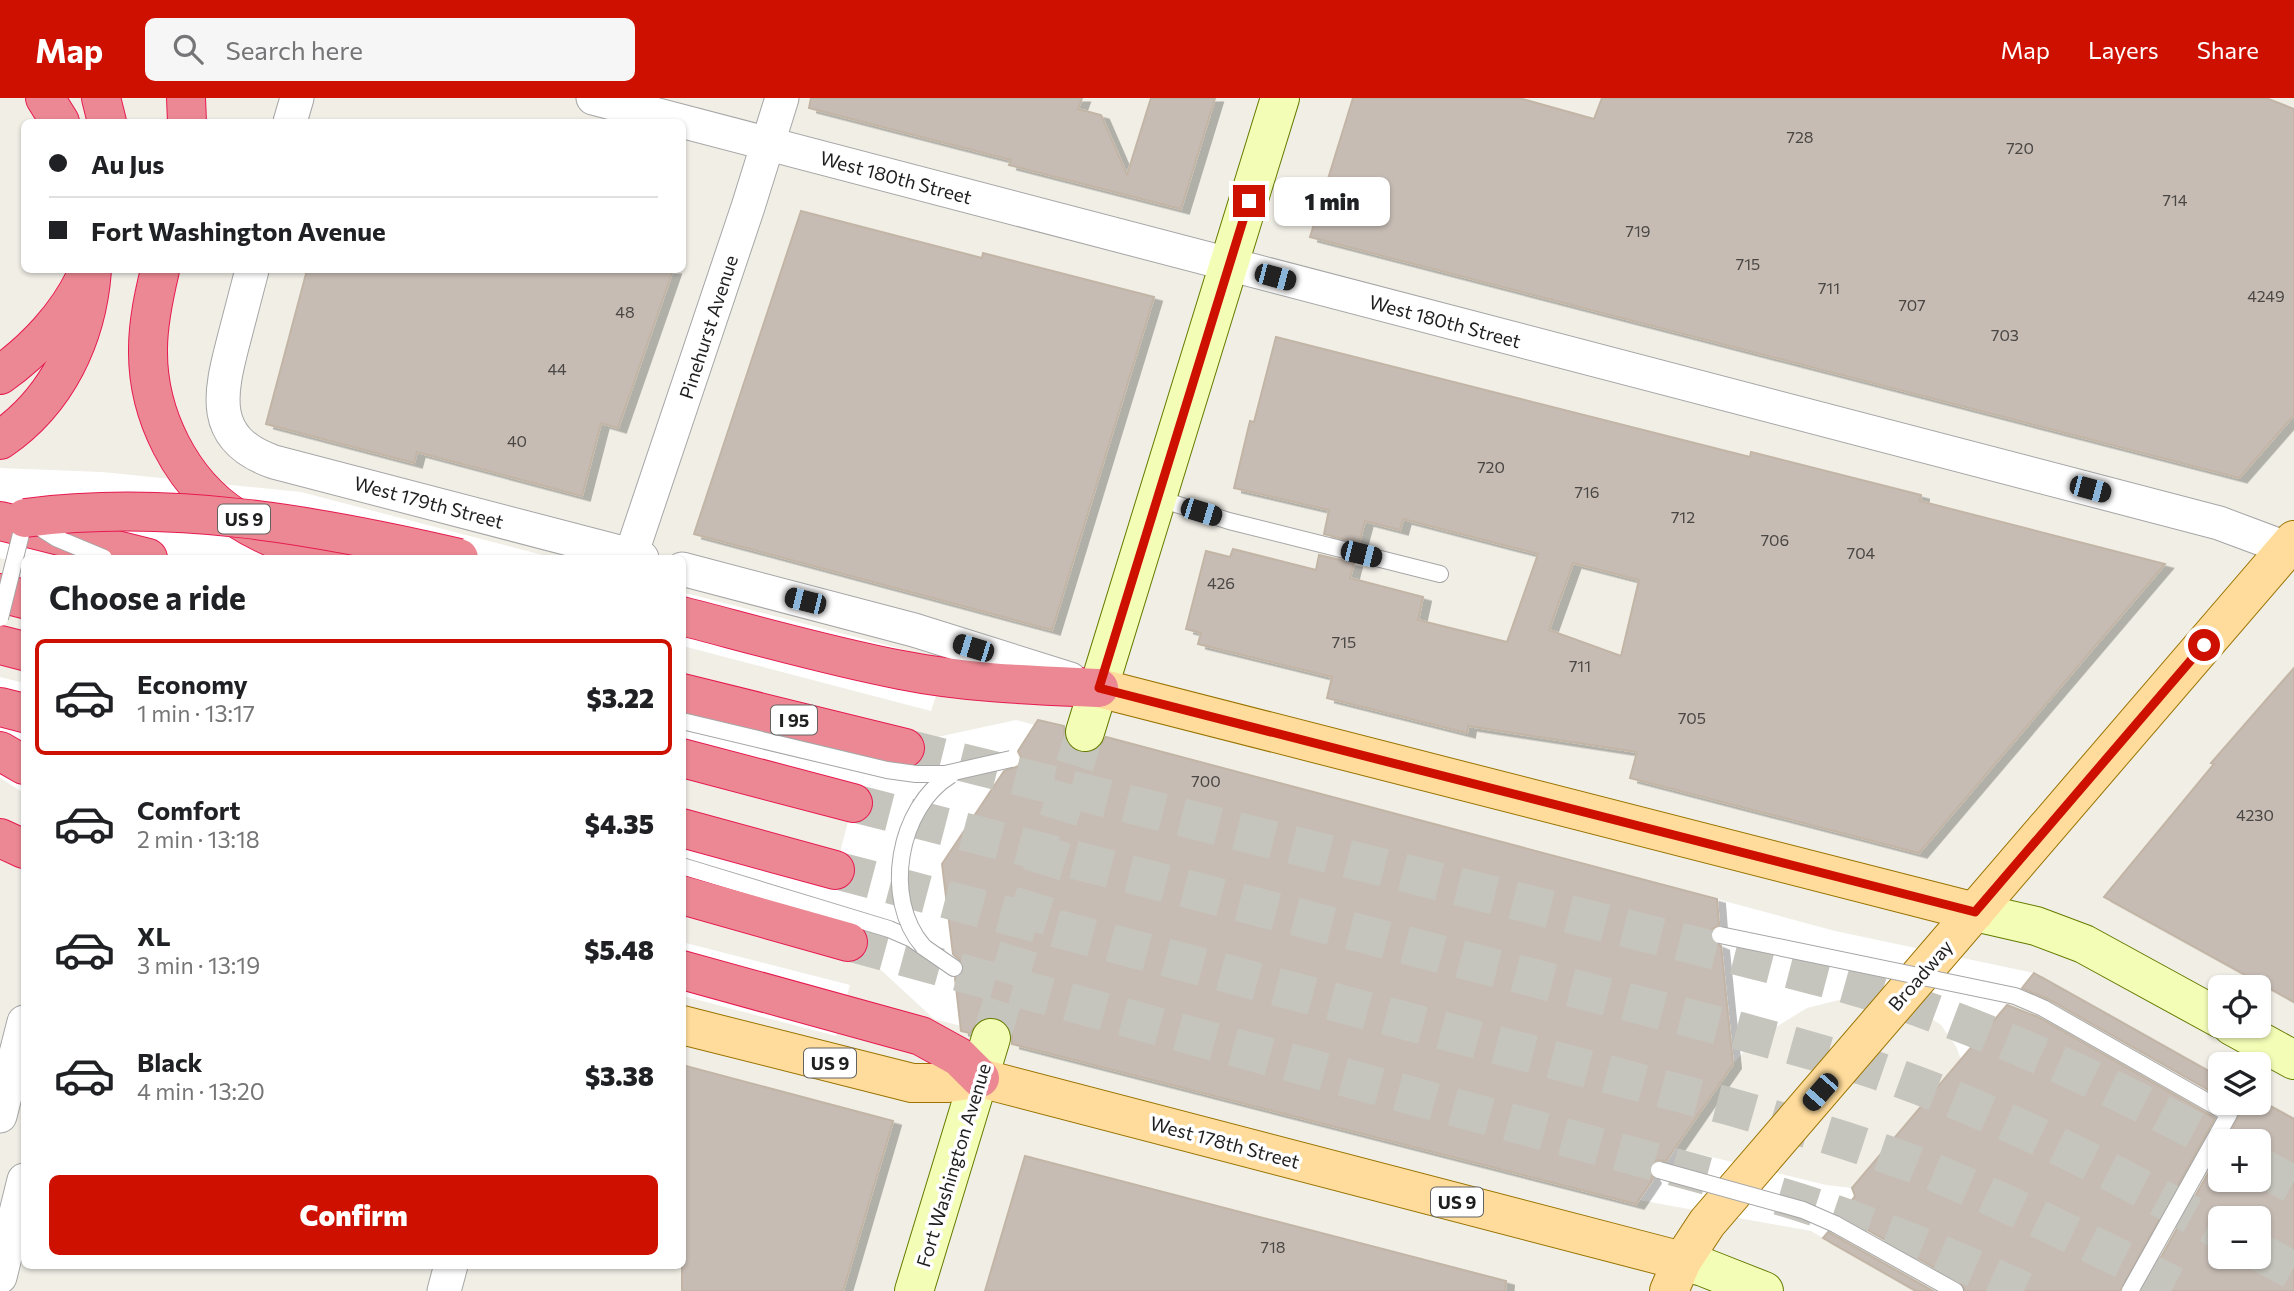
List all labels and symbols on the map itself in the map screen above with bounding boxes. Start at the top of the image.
house number: 728 [1787,127,1814,146]
house number: 720 [2006,138,2034,157]
street label: West 180th Street [818,146,975,208]
callout: 1 min [1274,176,1389,226]
route end [1233,185,1265,217]
house number: 714 [2163,190,2188,209]
house number: 719 [1626,221,1651,240]
street label: Pinehurst Avenue [674,252,742,402]
house number: 715 [1736,254,1760,273]
car [1252,261,1299,293]
house number: 711 [1818,278,1840,297]
house number: 4249 [2247,286,2285,305]
street label: West 180th Street [1367,290,1524,352]
house number: 707 [1898,295,1926,314]
house number: 48 [615,302,635,321]
house number: 703 [1991,325,2019,344]
house number: 44 [547,359,567,378]
house number: 40 [507,431,527,450]
house number: 720 [1477,457,1505,476]
street label: West 179th Street [352,471,506,533]
car [2067,473,2114,505]
house number: 716 [1575,482,1600,501]
car [1178,496,1225,528]
road number: US 9 [218,505,270,534]
house number: 712 [1671,507,1695,526]
house number: 706 [1761,530,1789,549]
car [1339,539,1384,569]
house number: 704 [1847,543,1876,562]
house number: 426 [1207,573,1235,592]
car [783,586,828,616]
route start [2188,629,2220,661]
car [950,632,997,664]
house number: 715 [1332,632,1356,651]
house number: 711 [1569,656,1591,675]
road number: I 95 [771,706,817,734]
house number: 705 [1678,708,1706,727]
house number: 700 [1191,771,1221,790]
house number: 4230 [2236,805,2274,824]
street label: Broadway [1883,935,1957,1015]
road number: US 9 [804,1048,856,1078]
street label: Fort Washington Avenue [911,1060,995,1270]
car [1799,1069,1842,1115]
street label: West 178th Street [1148,1111,1302,1173]
road number: US 9 [1431,1188,1483,1217]
house number: 718 [1261,1237,1286,1256]

